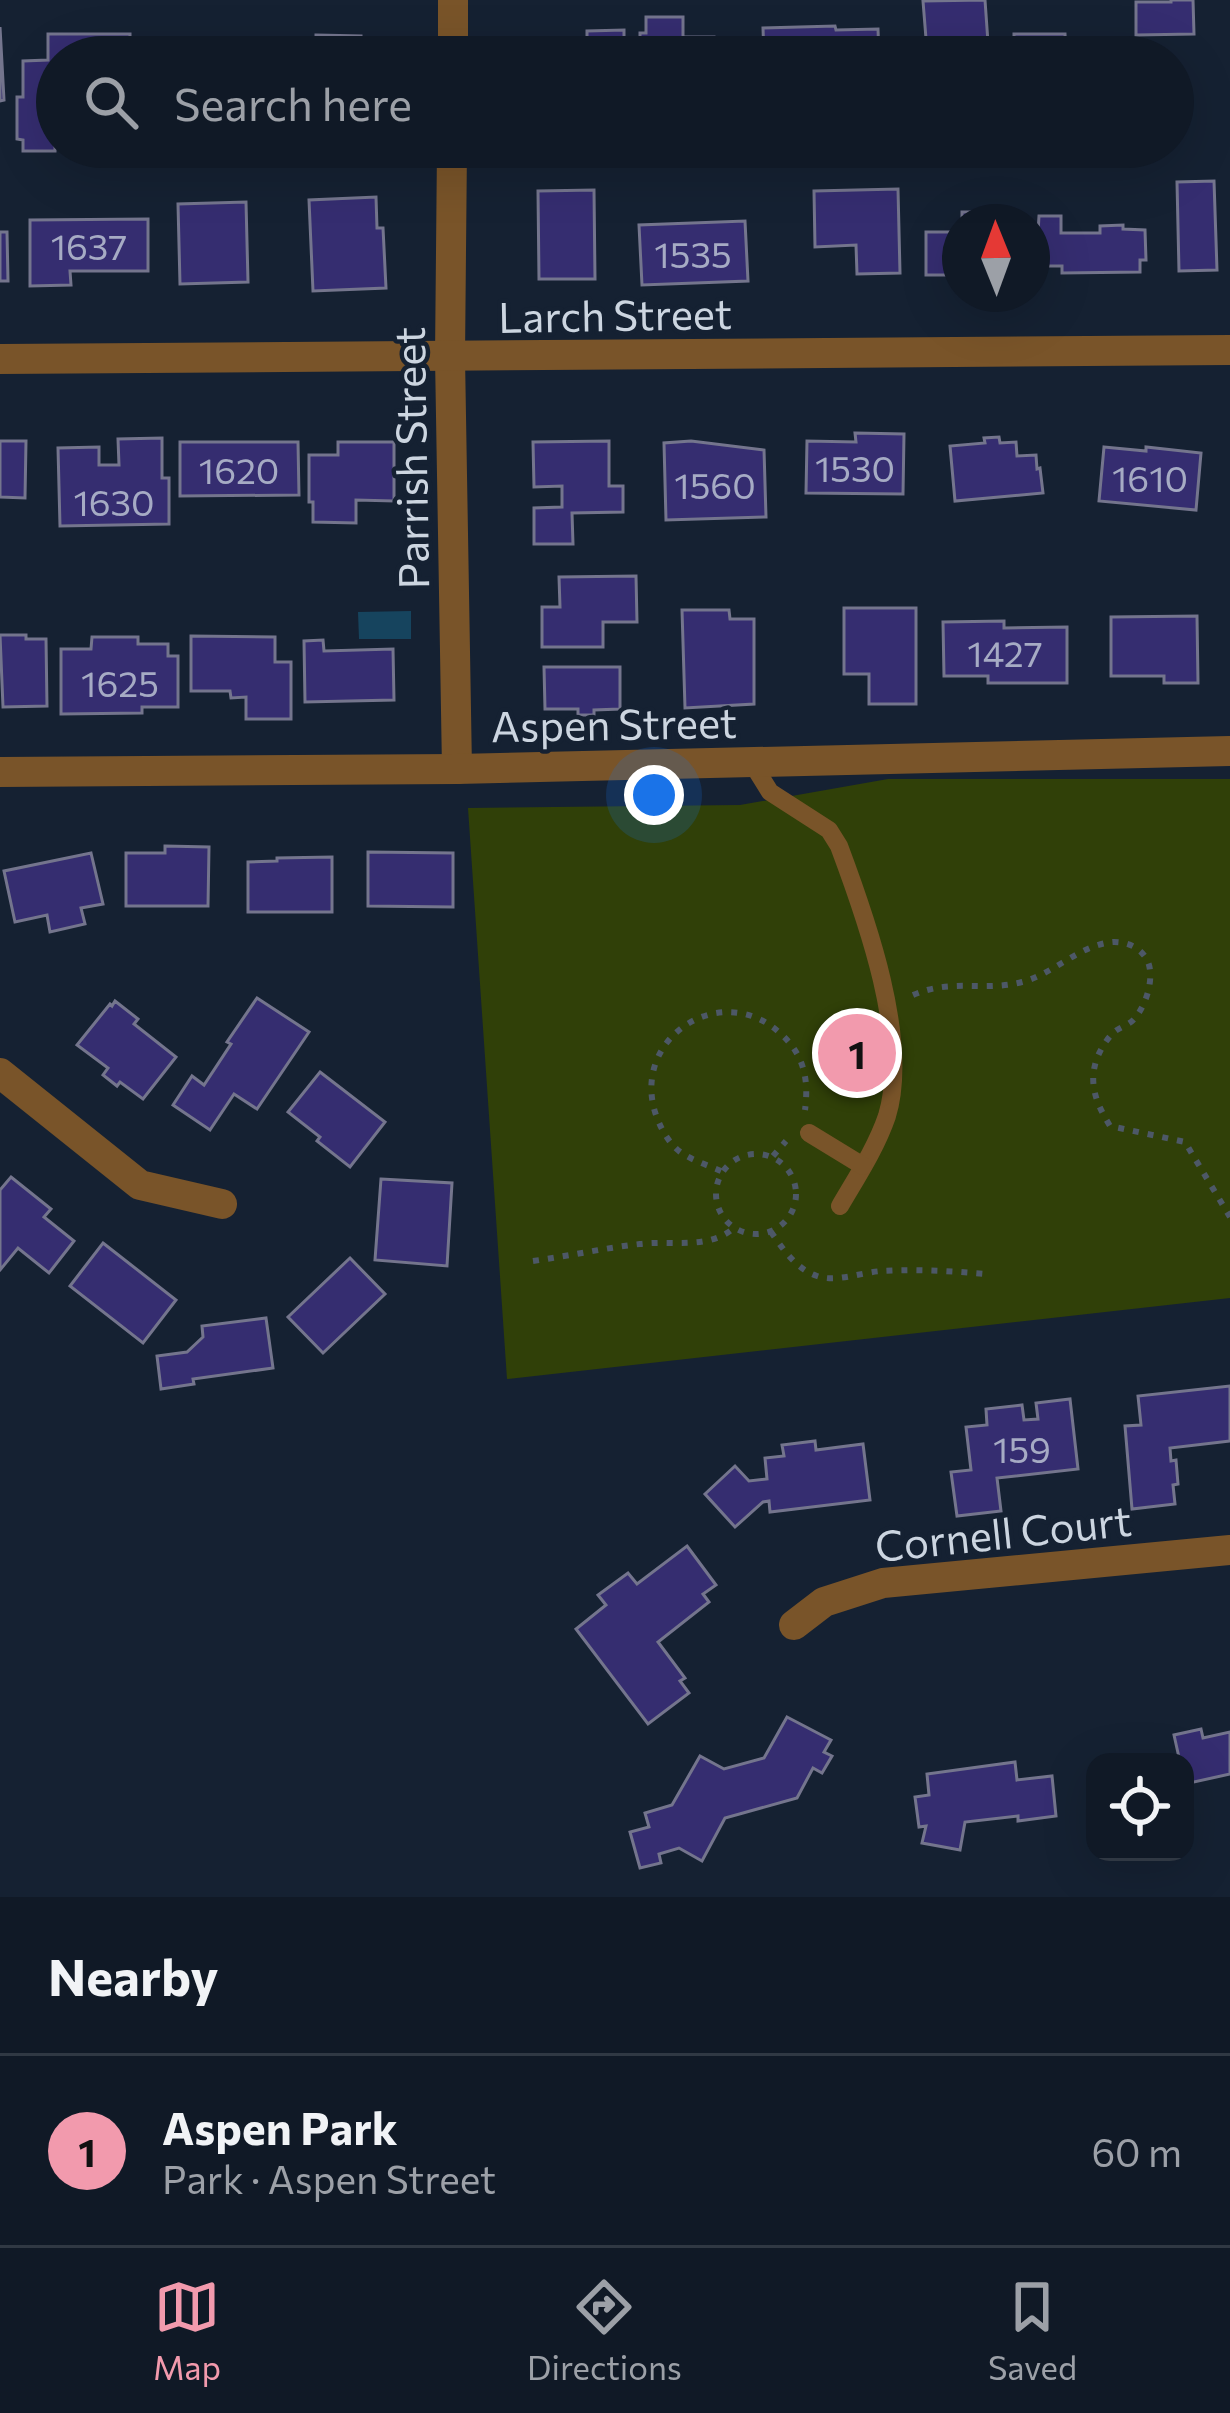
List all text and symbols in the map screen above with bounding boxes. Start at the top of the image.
search box [36,36,1194,168]
icon: search [78,69,144,135]
text: Search here [174,75,412,130]
north arrow [942,204,1050,312]
house number: 1637 [51,223,127,267]
house number: 1535 [654,231,732,275]
street label: Larch Street [498,286,732,342]
street label: Parrish Street [382,326,438,590]
house number: 1530 [815,445,895,489]
house number: 1620 [199,447,279,491]
house number: 1610 [1112,455,1188,499]
house number: 1560 [674,462,756,506]
house number: 1630 [73,479,155,523]
house number: 1427 [967,630,1043,674]
house number: 1625 [81,660,159,704]
street label: Aspen Street [491,695,737,751]
your location [624,765,684,825]
pin: 1 [818,1008,896,1098]
house number: 159 [993,1426,1051,1470]
street label: Cornell Court [872,1493,1134,1571]
map controls [1086,1753,1194,1861]
button: locate [1086,1753,1194,1861]
text: Nearby [48,1944,218,2007]
text: Aspen Park [162,2099,398,2154]
text: 1 [78,2127,96,2175]
text: 60 m [1091,2127,1182,2175]
text: Park · Aspen Street [162,2154,496,2202]
tab: Map [153,2274,221,2387]
tab: Directions [527,2274,682,2387]
tab: Saved [988,2274,1077,2387]

